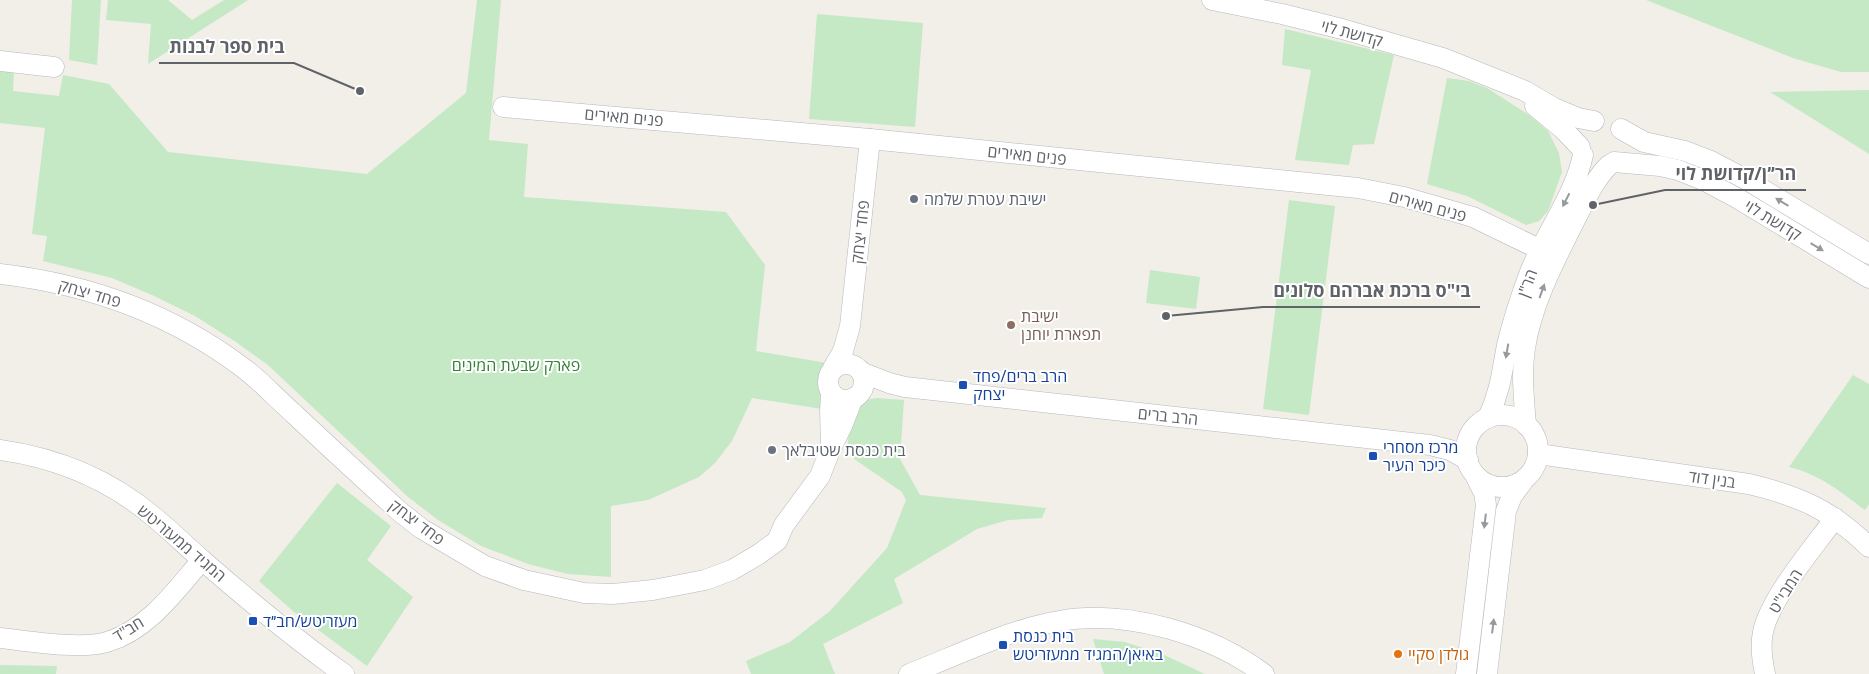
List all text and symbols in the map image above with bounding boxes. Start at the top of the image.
street label: קדושת לוי [1319,14,1386,52]
callout: בית ספר לבנות [159,30,294,63]
text: בית ספר לבנות [169,34,285,58]
street label: פנים מאירים [583,103,665,131]
street label: פנים מאירים [986,140,1068,170]
callout: הר״ן/קדושת לוי [1665,157,1806,190]
text: הר״ן/קדושת לוי [1676,161,1796,185]
street label: פנים מאירים [1387,185,1469,227]
place label: ישיבת עטרת שלמה [924,188,1046,210]
marker: ישיבת עטרת שלמה [908,193,920,205]
one-way arrow [1562,193,1570,207]
street label: קדושת לוי [1740,194,1806,246]
one-way arrow [1776,197,1789,206]
street label: פחד יצחק [846,199,874,265]
one-way arrow [1810,242,1823,251]
street label: הר"ן [1512,266,1542,300]
street label: פחד יצחק [56,274,124,312]
callout: בי"ס ברכת אברהם סלונים [1263,274,1480,307]
text: בי"ס ברכת אברהם סלונים [1273,278,1471,302]
one-way arrow [1538,283,1546,298]
place label: ישיבת תפארת יוחנן [1021,305,1101,345]
marker: ישיבת תפארת יוחנן [1005,319,1017,331]
one-way arrow [1502,343,1510,359]
park label: פארק שבעת המינים [452,354,580,376]
place label: הרב ברים/פחד יצחק [973,365,1067,405]
marker: הרב ברים/פחד יצחק [957,379,969,391]
street label: הרב ברים [1137,402,1199,430]
place label: מרכז מסחרי כיכר העיר [1383,436,1458,476]
place label: בית כנסת שטיבלאך [782,439,906,461]
marker: בית כנסת שטיבלאך [766,444,778,456]
marker: מרכז מסחרי כיכר העיר [1367,450,1379,462]
street label: בנין דוד [1687,465,1738,493]
street label: פחד יצחק [385,494,449,550]
street label: המגיד ממעזריטש [133,499,231,587]
one-way arrow [1480,513,1488,529]
street label: המבי"ט [1763,565,1807,617]
place label: מעזריטש/חב״ד [263,610,357,632]
street label: חב"ד [108,611,148,647]
marker: מעזריטש/חב״ד [247,615,259,627]
one-way arrow [1489,617,1497,633]
place label: בית כנסת באיאן/המגיד ממעזריטש [1013,625,1164,665]
marker: בית כנסת באיאן/המגיד ממעזריטש [997,639,1009,651]
place label: גולדן סקיי [1408,643,1469,665]
marker: גולדן סקיי [1392,648,1404,660]

